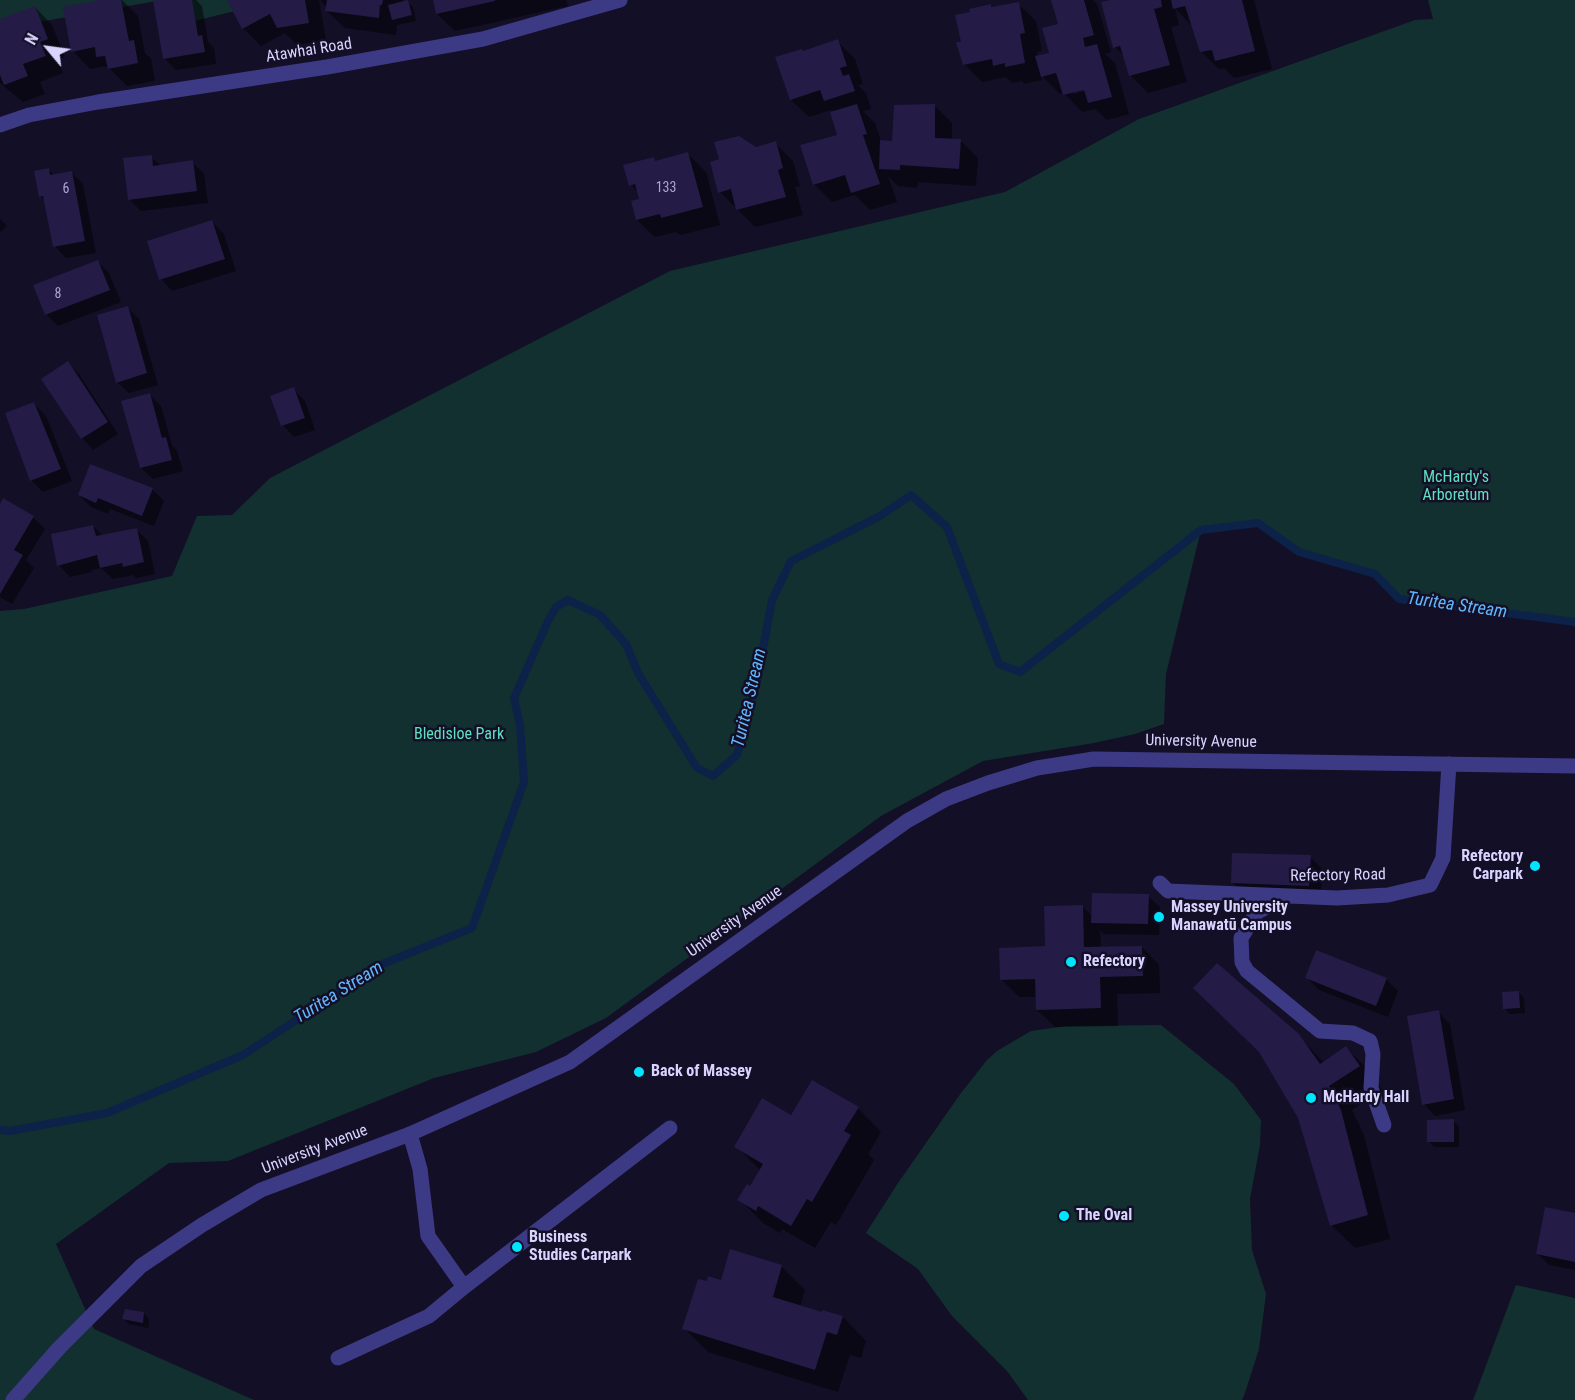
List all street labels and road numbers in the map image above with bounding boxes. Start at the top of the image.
street label: Atawhai Road [265,35,353,67]
street label: University Avenue [1145,731,1257,753]
street label: Refectory Road [1290,866,1386,886]
street label: University Avenue [684,882,786,962]
street label: University Avenue [259,1121,371,1179]

